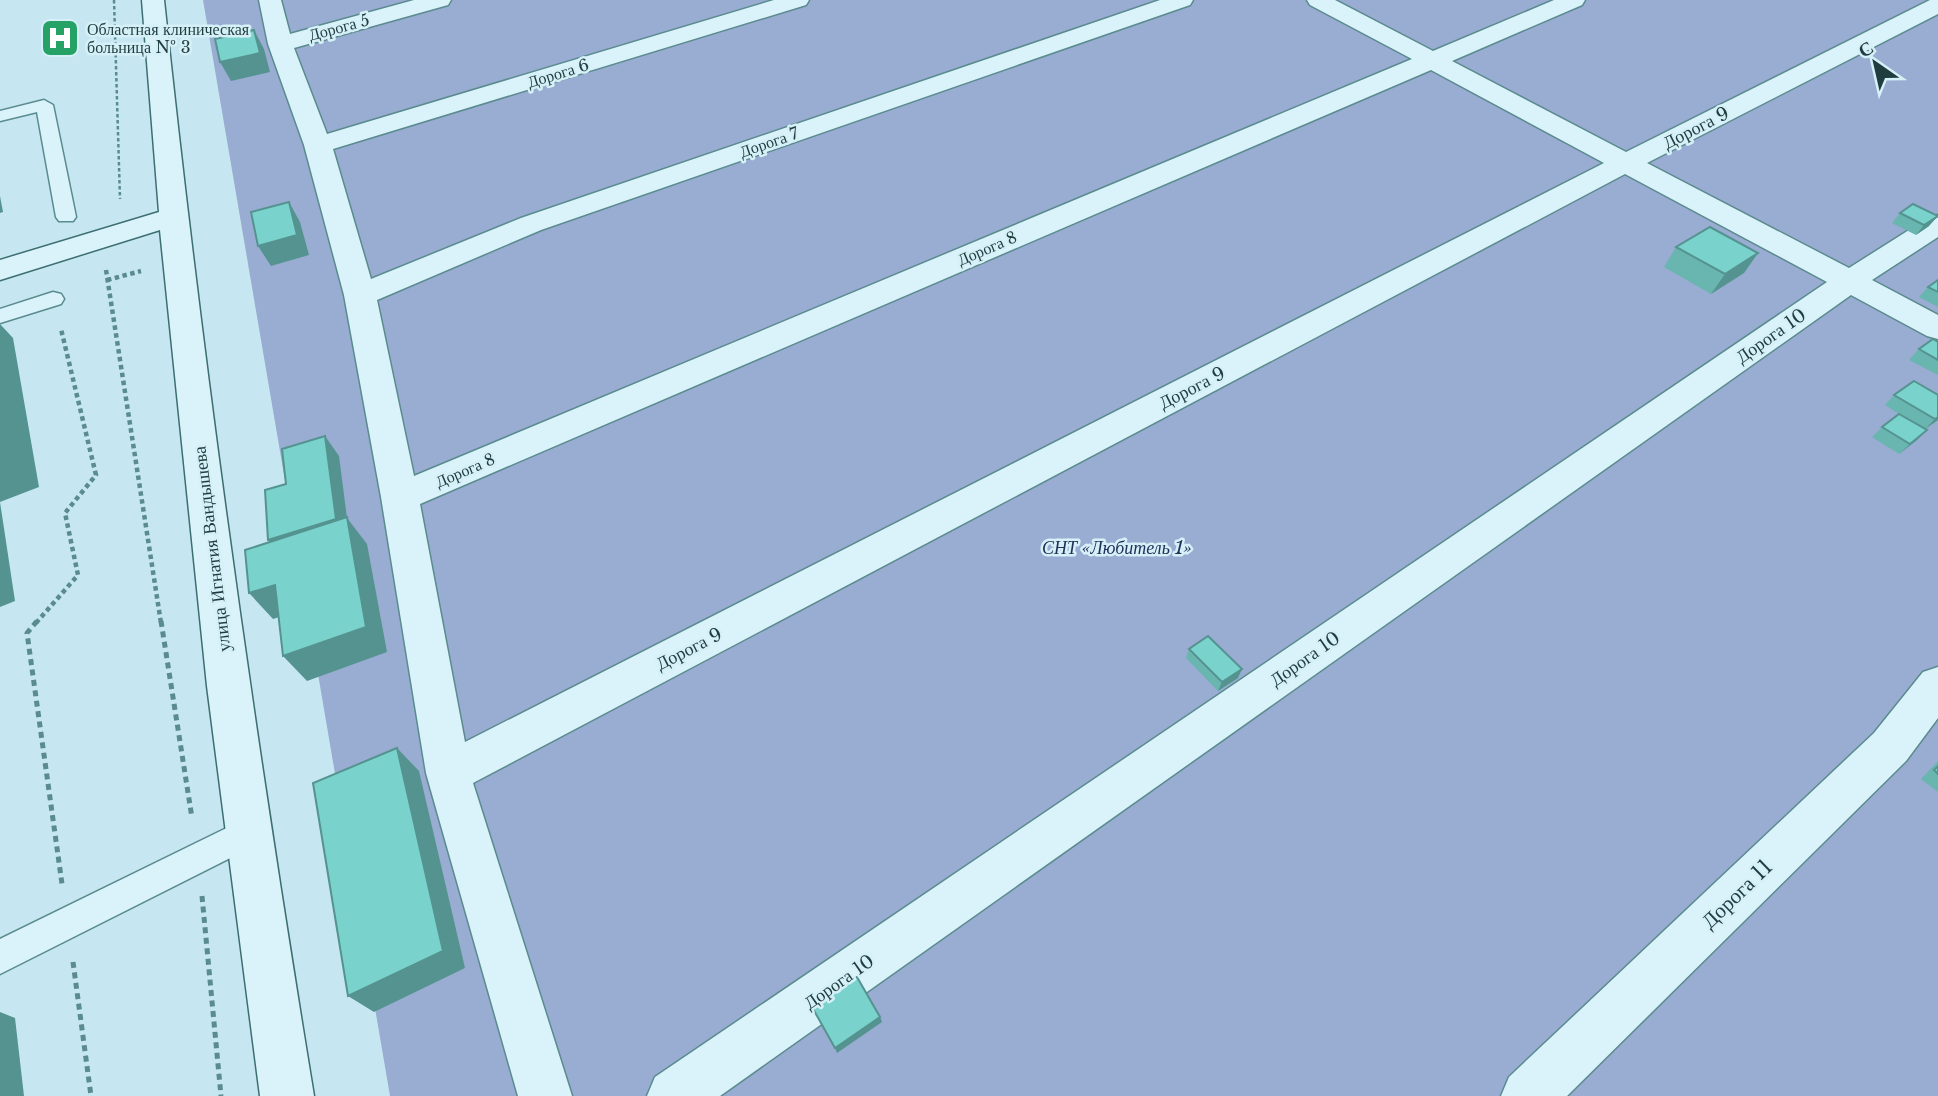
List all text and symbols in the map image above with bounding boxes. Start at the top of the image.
street label: Дорога 5 [306,9,372,45]
hospital icon: Областная клиническая больница № 3 [39,17,81,59]
place label: Областная клиническая больница № 3 [87,19,250,57]
north arrow [1840,28,1910,98]
text: С [1854,36,1878,63]
street label: Дорога 6 [525,54,591,92]
street label: Дорога 9 [1659,102,1733,154]
street label: Дорога 7 [737,122,802,161]
street label: Дорога 8 [954,227,1020,269]
street label: Дорога 10 [1732,304,1810,368]
street label: Дорога 9 [1155,362,1229,414]
street label: улица Игнатия Вандышева [188,445,236,653]
street label: Дорога 8 [432,449,498,491]
park label: СНТ «Любитель 1» [1042,537,1192,559]
street label: Дорога 9 [652,623,726,675]
street label: Дорога 10 [1266,627,1344,691]
street label: Дорога 11 [1696,854,1778,934]
street label: Дорога 10 [800,950,878,1014]

